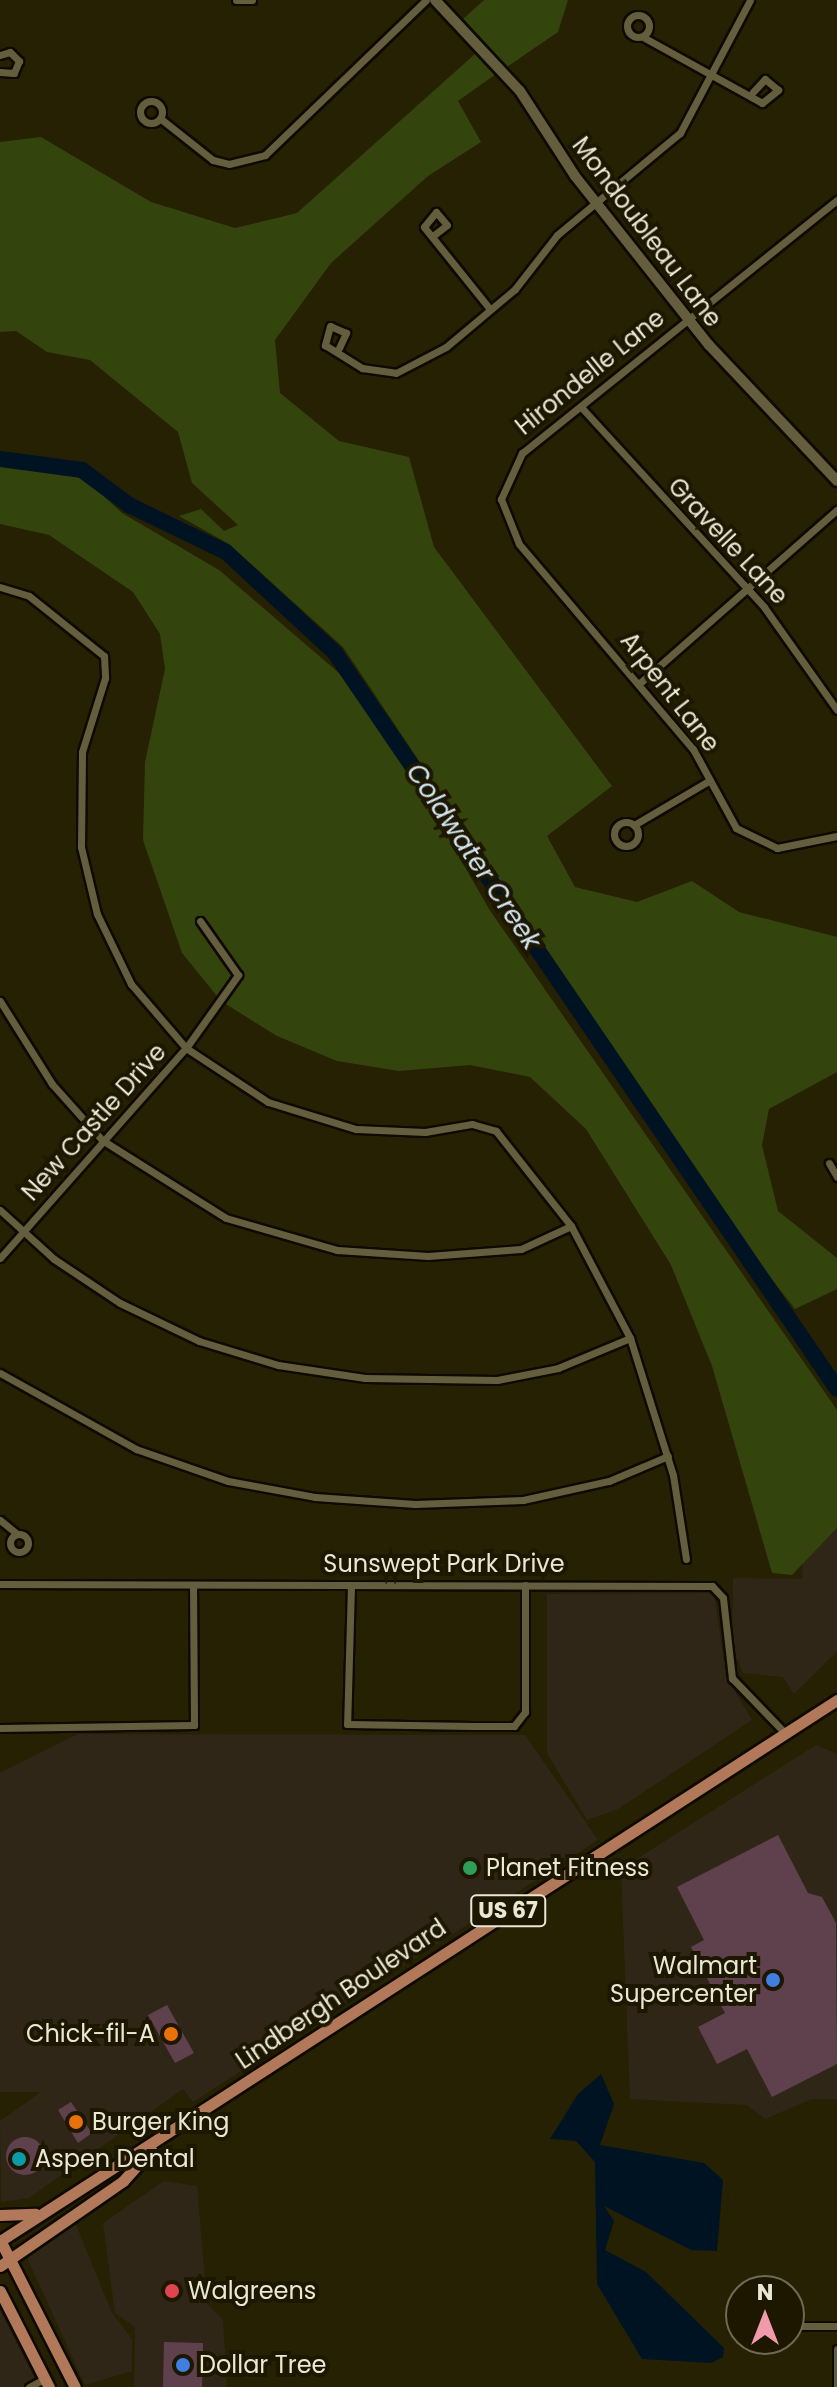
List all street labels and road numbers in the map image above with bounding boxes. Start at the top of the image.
street label: Mondoubleau Lane [566,131,728,333]
street label: Hirondelle Lane [510,303,670,441]
street label: Gravelle Lane [662,472,794,610]
street label: Arpent Lane [614,627,726,757]
street label: New Castle Drive [16,1038,172,1206]
street label: Sunswept Park Drive [323,1550,565,1578]
road number: US 67 [470,1893,546,1929]
street label: Lindbergh Boulevard [231,1913,451,2075]

